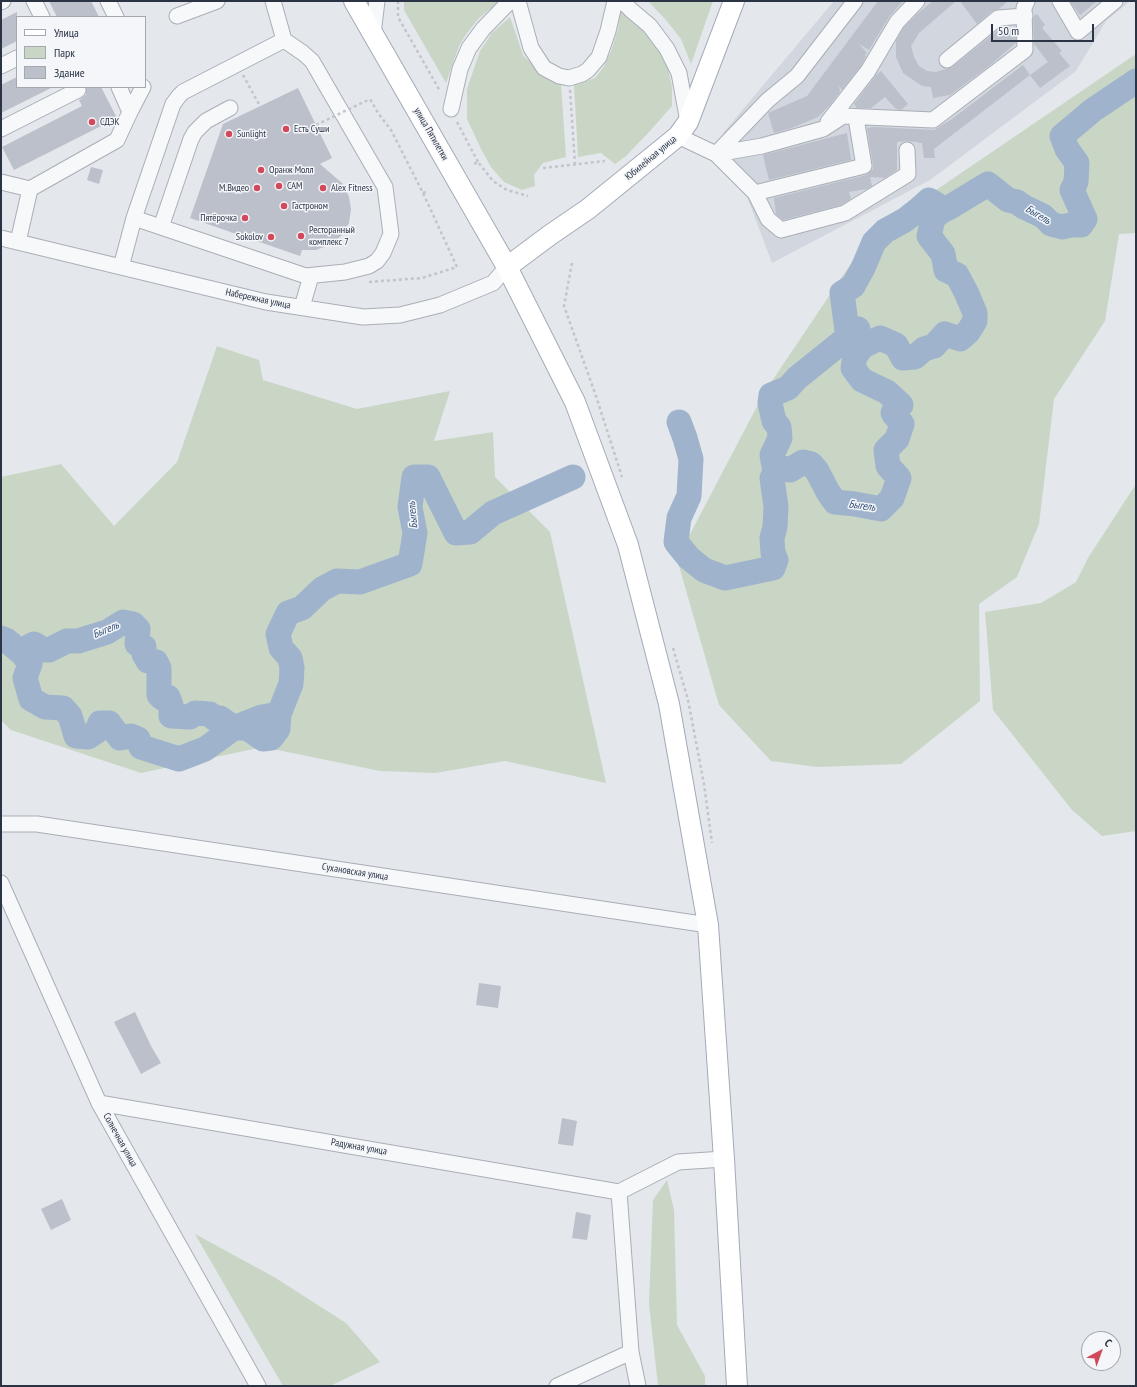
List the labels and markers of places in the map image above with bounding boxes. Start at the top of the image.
place label: СДЭК [100,116,119,128]
marker: СДЭК [87,117,97,127]
place label: Есть Суши [294,123,329,135]
marker: Есть Суши [281,124,291,134]
place label: Sunlight [237,128,266,140]
marker: Sunlight [224,129,234,139]
place label: Оранж Молл [269,164,313,176]
marker: Оранж Молл [256,165,266,175]
place label: САМ [287,180,302,192]
marker: САМ [274,181,284,191]
place label: М.Видео [219,182,249,194]
place label: Alex Fitness [331,182,373,194]
marker: М.Видео [252,183,262,193]
marker: Alex Fitness [318,183,328,193]
place label: Гастроном [292,200,328,212]
marker: Гастроном [279,201,289,211]
place label: Пятёрочка [200,212,237,224]
marker: Пятёрочка [240,213,250,223]
place label: Ресторанный комплекс 7 [309,224,355,248]
place label: Sokolov [236,231,263,243]
marker: Ресторанный комплекс 7 [296,231,306,241]
marker: Sokolov [266,232,276,242]

